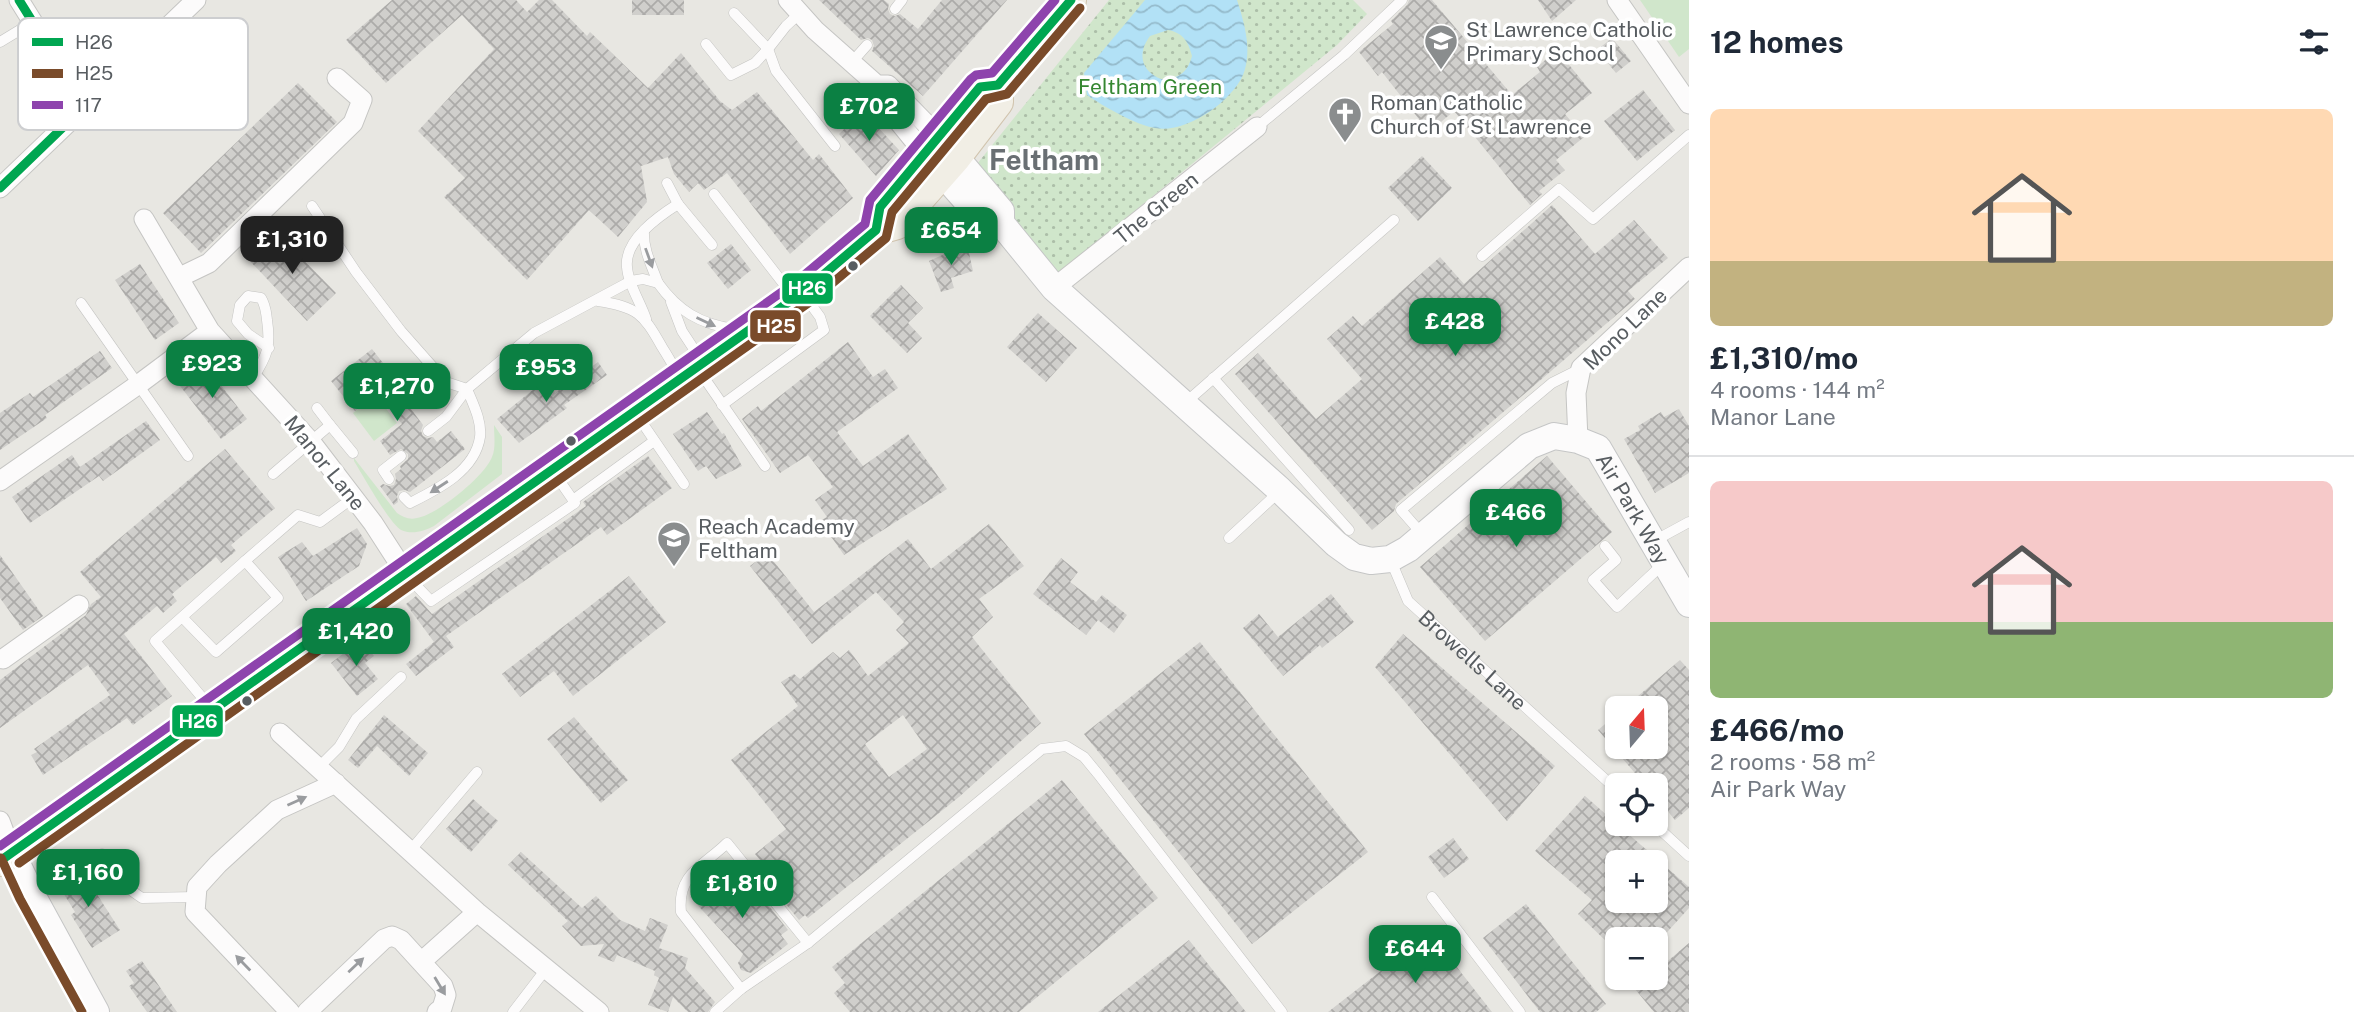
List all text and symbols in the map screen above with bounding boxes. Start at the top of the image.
place label: St Lawrence Catholic Primary School [1466,17,1673,66]
legend [18,18,248,130]
school or university icon: St Lawrence Catholic Primary School [1422,22,1460,71]
icon: filters [2295,23,2333,61]
text: 12 homes [1710,24,1844,60]
text: H26 [75,31,113,53]
text: H25 [75,62,113,84]
park label: Feltham Green [1078,74,1222,99]
pin: £702 [828,83,910,143]
place label: Roman Catholic Church of St Lawrence [1370,90,1592,139]
text: £702 [840,92,898,119]
text: 117 [75,94,102,116]
church icon: Roman Catholic Church of St Lawrence [1326,95,1364,144]
district label: Feltham [989,143,1099,176]
icon: home [1959,155,2085,281]
street label: The Green [1109,167,1203,249]
pin: £654 [910,208,992,267]
pin: £1,310 [235,216,349,276]
text: £654 [921,216,981,243]
text: £1,310 [256,225,328,252]
one-way arrow [644,247,655,268]
unlabelled marker [846,259,860,273]
line badge: H26 [781,272,834,305]
text: H26 [787,277,827,299]
street label: Mono Lane [1578,283,1672,375]
pin: £428 [1414,298,1496,358]
text: £428 [1425,307,1485,334]
line badge: H25 [749,309,802,343]
text: H25 [756,315,796,337]
one-way arrow [696,316,716,328]
pin: £923 [171,340,253,400]
text: £1,310/mo [1710,340,1858,376]
pin: £953 [505,344,587,404]
text: £923 [182,349,242,376]
text: £953 [516,353,576,380]
pin: £1,270 [340,364,454,423]
text: £1,270 [359,372,435,399]
text: 4 rooms · 144 m² [1710,376,1885,403]
text: Manor Lane [1710,403,1836,430]
street label: Manor Lane [279,411,371,515]
unlabelled marker [564,434,578,448]
street label: Air Park Way [1591,448,1675,569]
one-way arrow [430,480,448,494]
pin: £466 [1475,490,1557,549]
text: £466 [1486,498,1546,525]
place label: Reach Academy Feltham [698,514,855,563]
school or university icon: Reach Academy Feltham [655,519,693,568]
icon: home [1959,527,2085,653]
street label: Browells Lane [1414,604,1532,715]
pin: £1,420 [299,608,413,668]
text: £1,420 [318,617,394,644]
unlabelled marker [240,694,254,708]
north arrow [1605,696,1668,760]
map controls [1605,696,1668,990]
line badge: H26 [171,704,224,738]
text: H26 [178,710,218,732]
text: £466/mo [1710,712,1844,748]
text: 2 rooms · 58 m² [1710,748,1875,775]
button: locate [1605,773,1668,836]
text: Air Park Way [1710,775,1846,802]
one-way arrow [287,795,307,807]
pin: £1,160 [31,850,145,909]
button: + [1605,850,1668,913]
text: £1,160 [53,858,123,885]
pin: £1,810 [685,860,799,920]
text: £1,810 [706,869,778,896]
pin: £644 [1374,926,1456,985]
button: − [1605,927,1668,990]
text: £644 [1385,934,1445,961]
one-way arrow [234,954,251,971]
one-way arrow [347,958,364,974]
one-way arrow [433,976,446,996]

